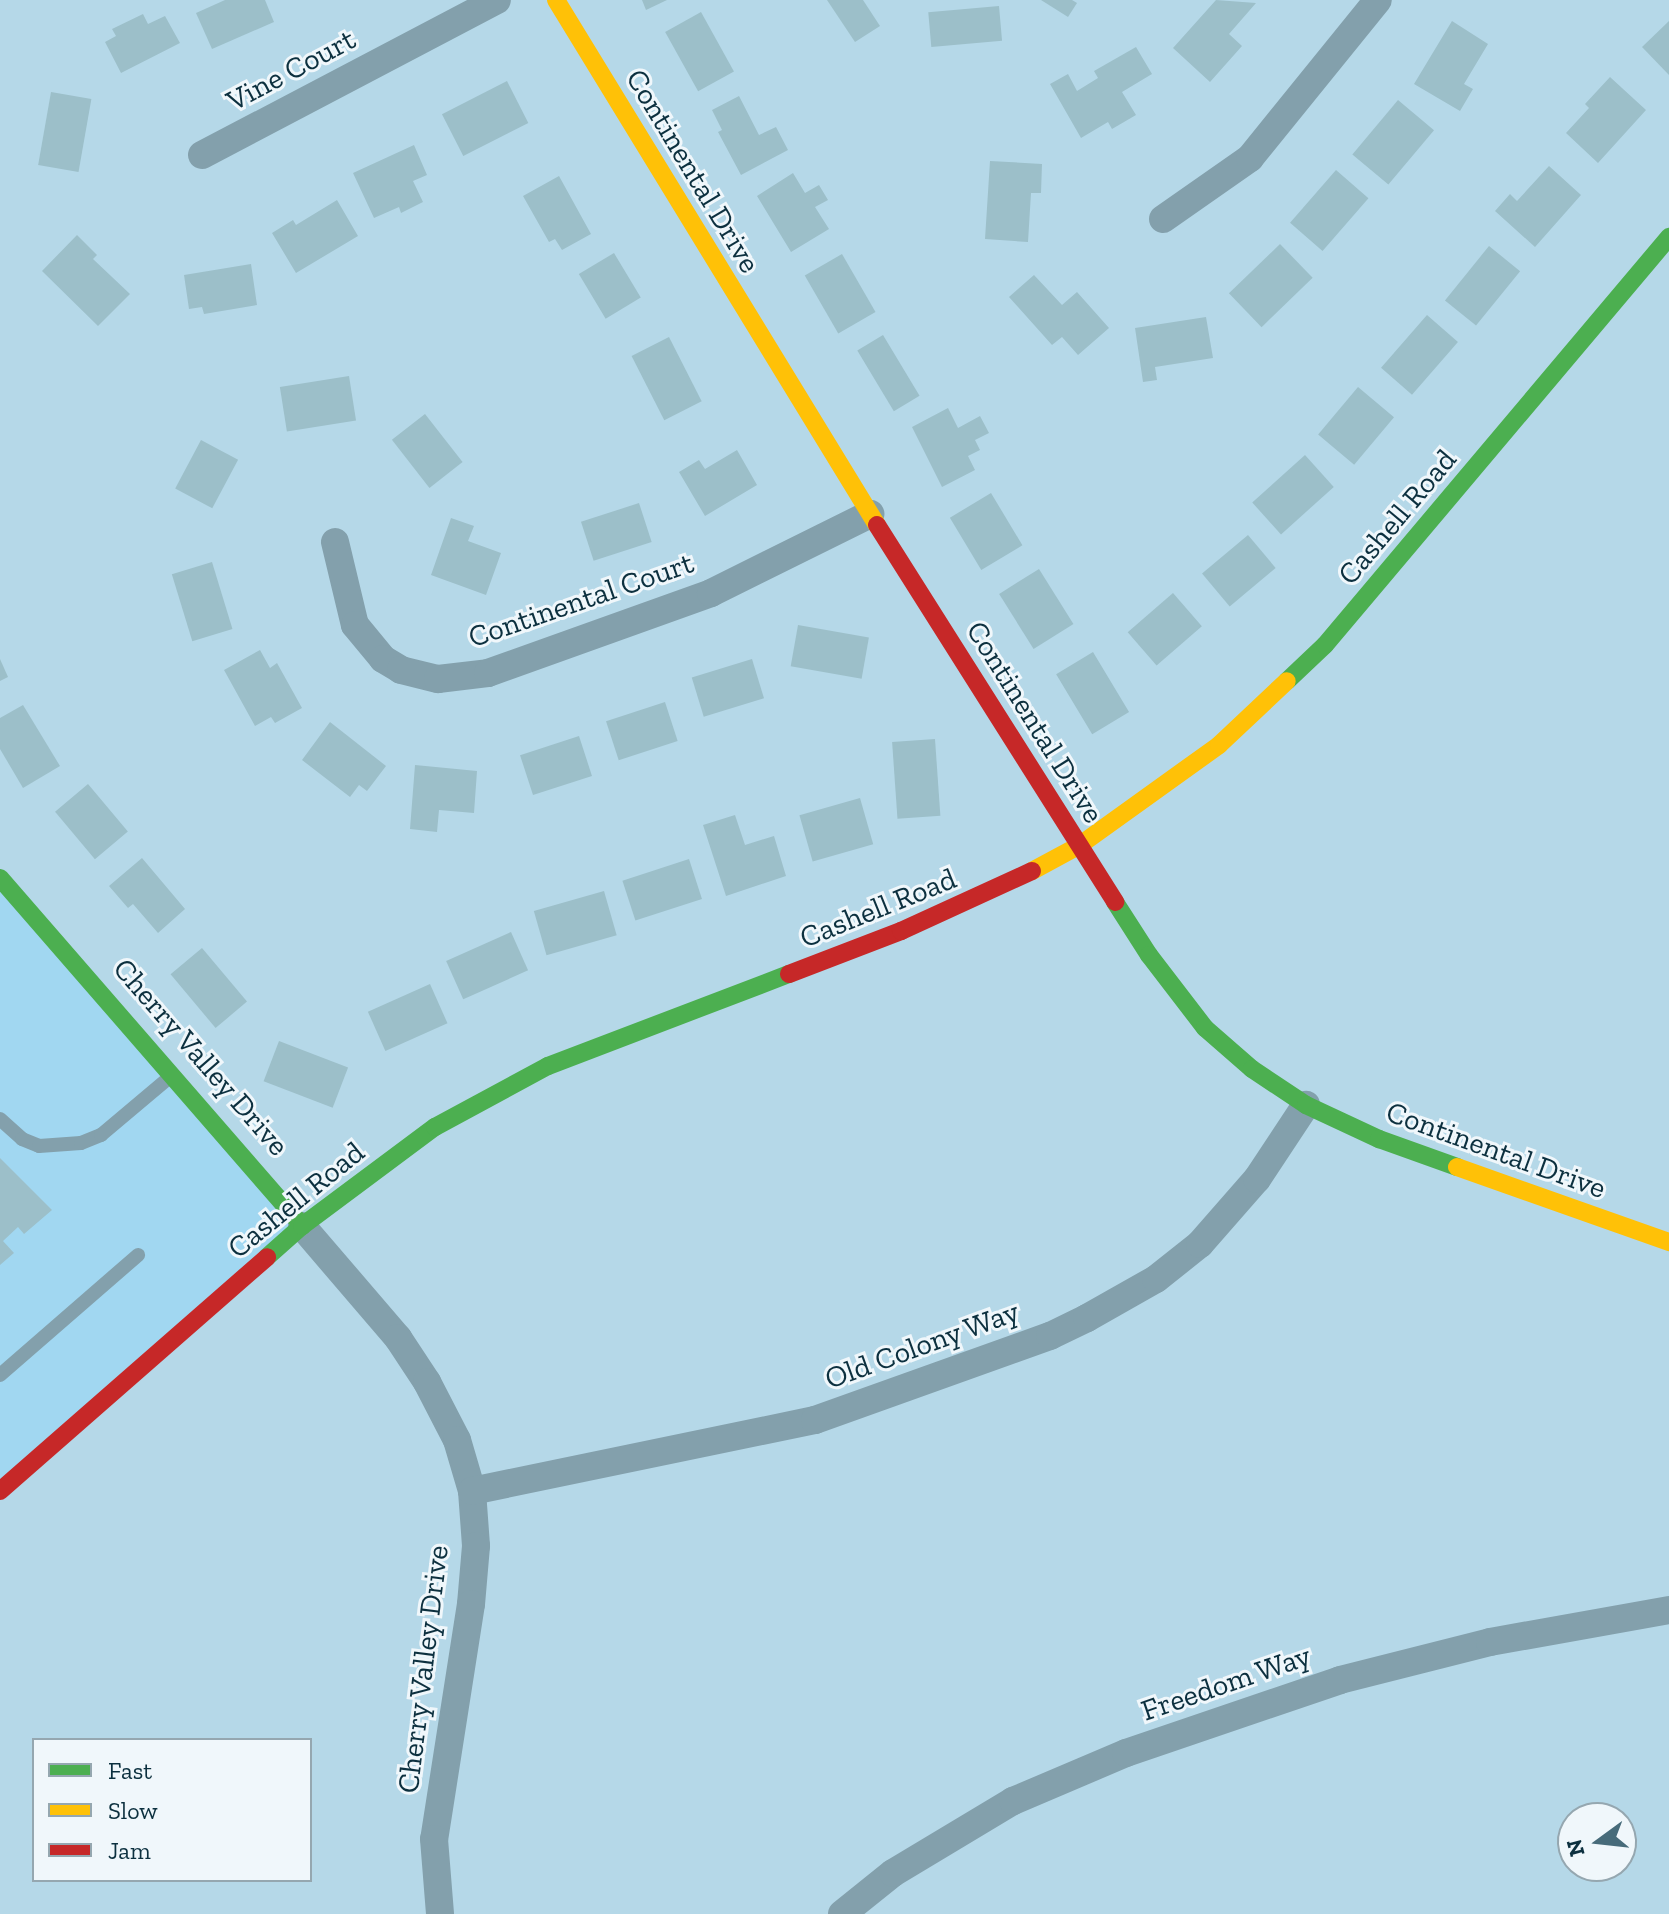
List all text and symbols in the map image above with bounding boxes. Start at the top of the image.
street label: Vine Court [220,21,362,119]
street label: Continental Drive [618,63,768,279]
street label: Cashell Road [1330,442,1464,592]
street label: Continental Court [464,545,698,655]
street label: Continental Drive [959,615,1111,829]
street label: Cashell Road [795,860,961,956]
street label: Cherry Valley Drive [105,950,297,1164]
street label: Continental Drive [1381,1094,1611,1206]
street label: Cashell Road [220,1134,372,1266]
street label: Old Colony Way [819,1293,1025,1397]
street label: Cherry Valley Drive [390,1542,456,1796]
street label: Freedom Way [1136,1637,1316,1729]
legend [32,1738,312,1882]
text: Fast [108,1756,152,1785]
text: Slow [108,1796,158,1825]
north arrow [1557,1802,1637,1882]
text: Jam [108,1836,151,1865]
text: N [1560,1836,1590,1859]

